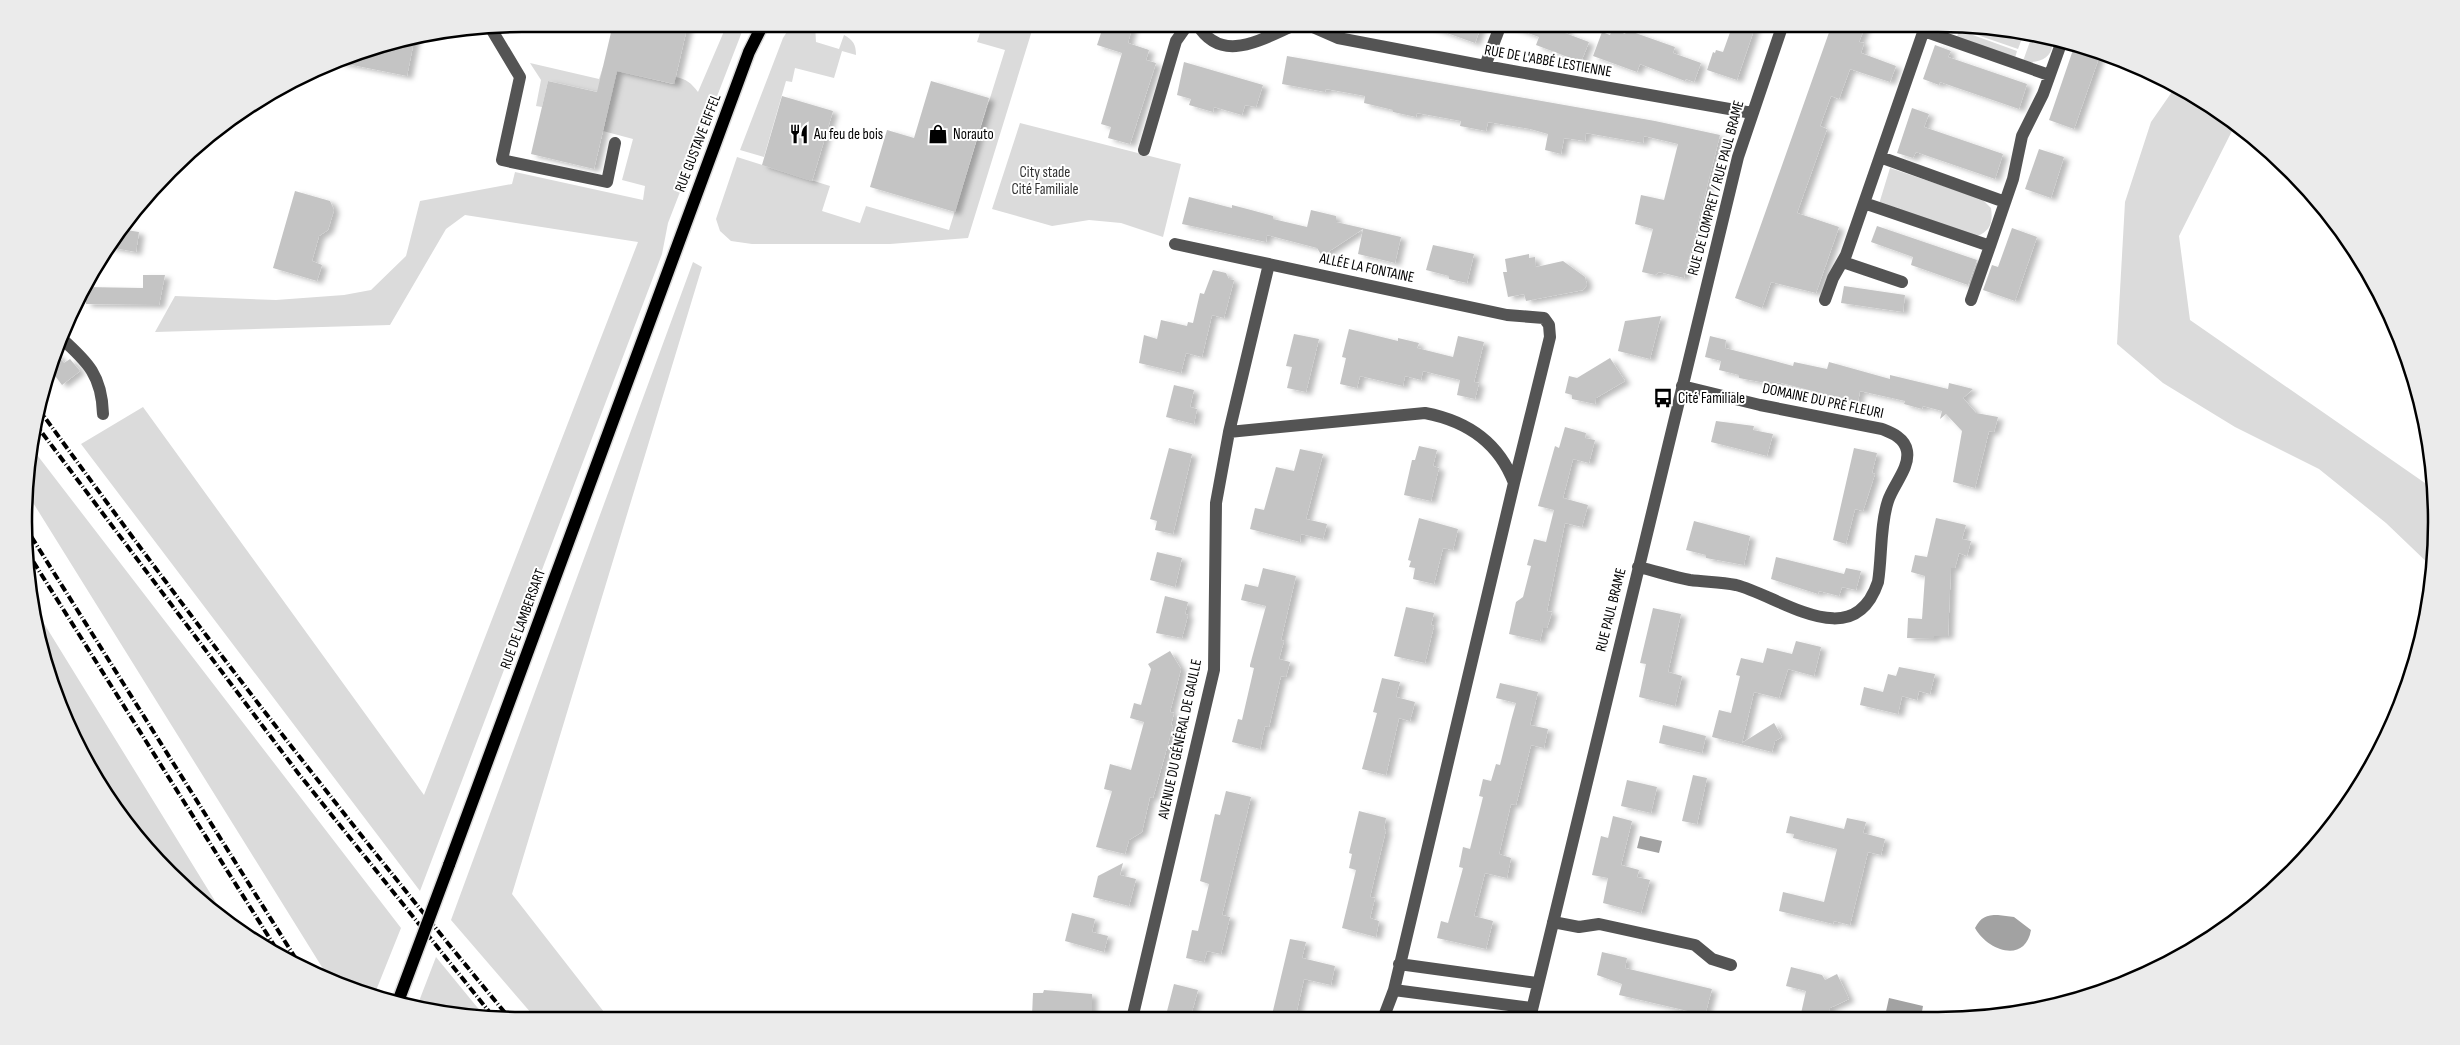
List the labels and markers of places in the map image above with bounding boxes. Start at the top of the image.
restaurant icon: Au feu de bois [788,123,810,145]
shop icon: Norauto [927,123,949,145]
place label: Au feu de bois [813,125,883,144]
place label: Norauto [953,125,994,144]
bus stop icon: Cité Familiale [1652,387,1674,409]
place label: Cité Familiale [1678,389,1745,408]

